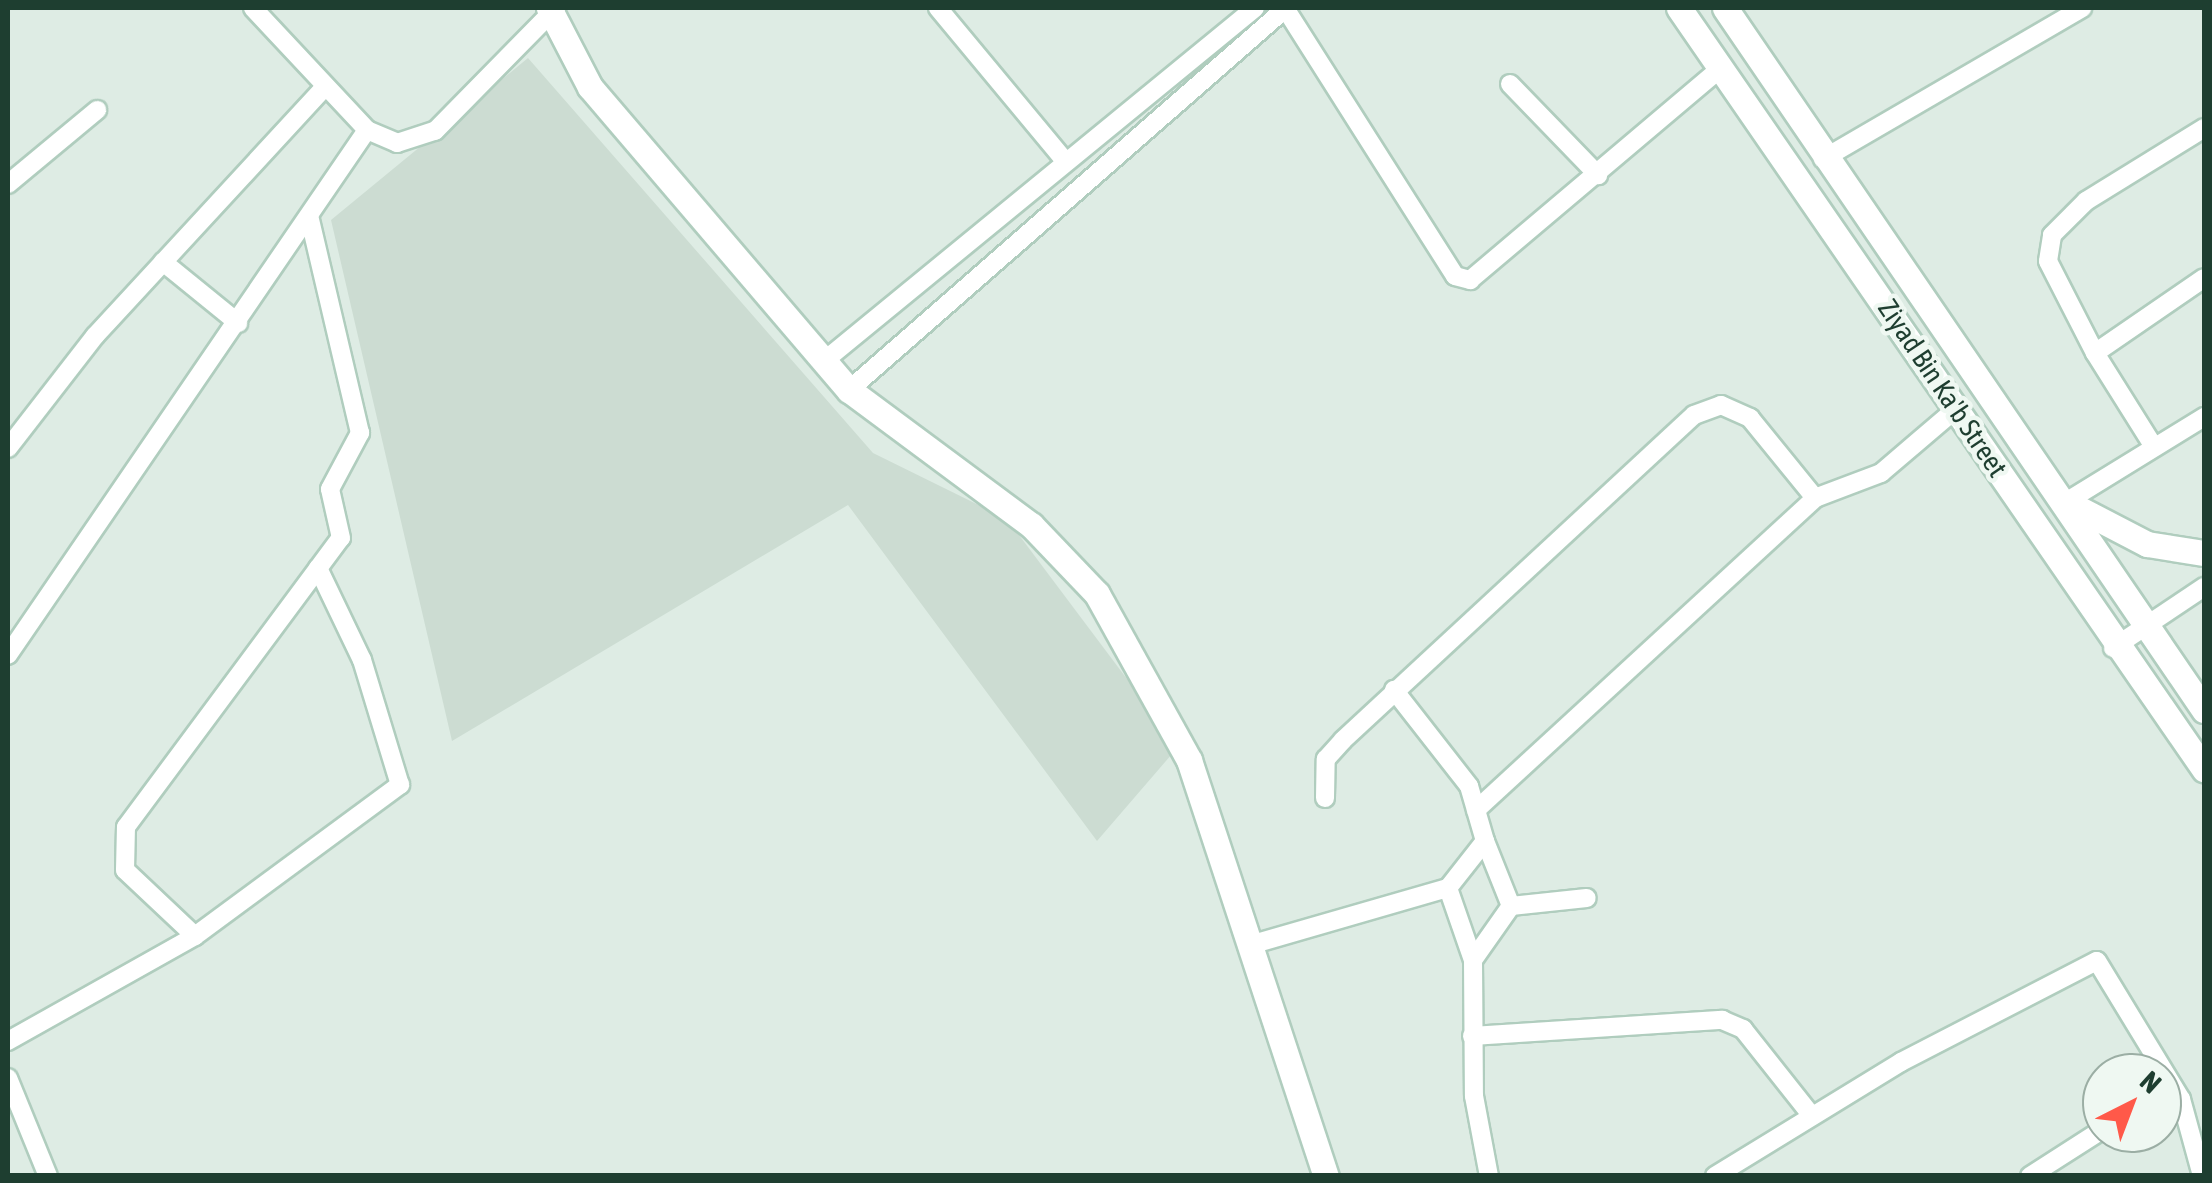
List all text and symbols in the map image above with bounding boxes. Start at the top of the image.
street label: Ziyad Bin Ka'b Street [1871,293,2015,483]
north arrow [2082,1053,2182,1153]
text: N [2134,1065,2168,1100]

